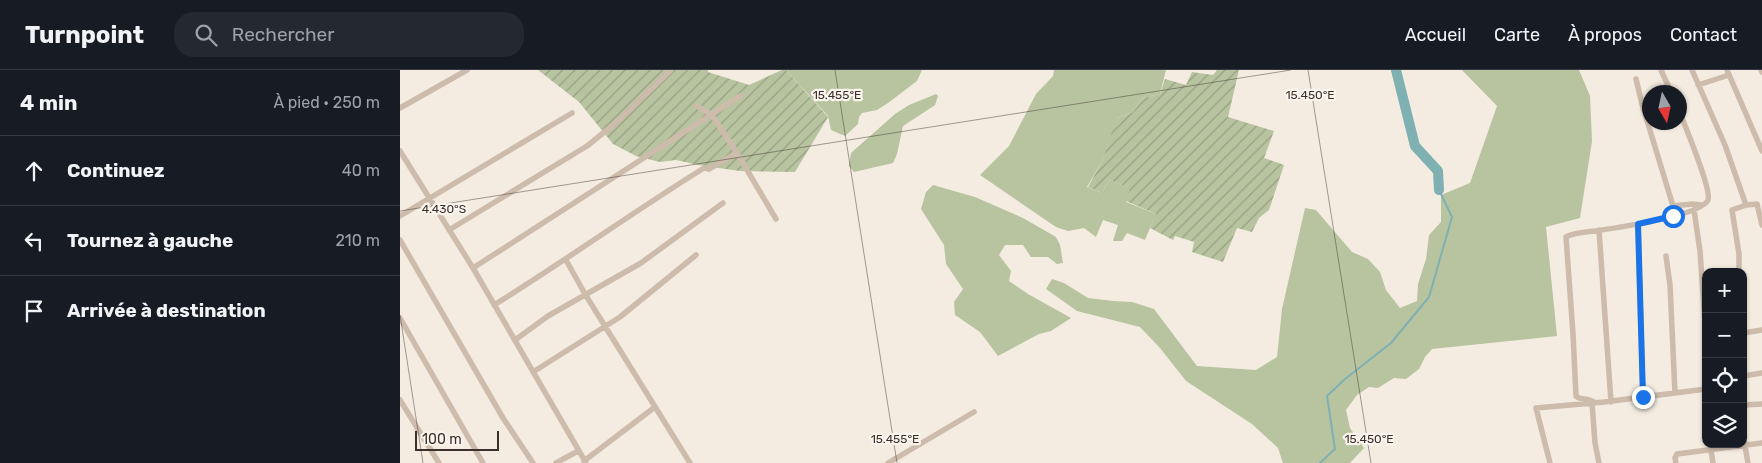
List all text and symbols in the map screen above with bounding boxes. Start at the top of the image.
search box [174,12,524,57]
text: Turnpoint [25,21,144,49]
icon: search [192,21,220,49]
text: Rechercher [232,23,334,46]
text: Accueil [1405,24,1466,46]
text: Carte [1494,24,1540,46]
text: À propos [1568,24,1642,46]
text: Contact [1670,24,1737,46]
north arrow [1642,85,1687,130]
text: 15.455°E [813,88,861,102]
text: 15.450°E [1285,88,1335,102]
text: 4 min [20,90,78,115]
text: À pied · 250 m [274,93,380,112]
icon: ahead [20,157,48,185]
text: Continuez [67,159,165,182]
text: 40 m [342,161,380,180]
text: 4.430°S [422,202,466,216]
route start [1662,205,1685,228]
icon: left [20,227,48,255]
text: Tournez à gauche [67,229,233,252]
text: 210 m [335,231,380,250]
map controls [1702,268,1747,448]
button: + [1702,268,1747,313]
icon: arrive [20,297,48,325]
text: Arrivée à destination [67,299,266,322]
button: − [1702,313,1747,358]
button: locate [1702,358,1747,403]
route end [1632,386,1655,409]
button: layers [1702,403,1747,448]
scale bar [415,428,499,451]
text: 100 m [422,431,462,448]
text: 15.455°E [871,432,919,446]
text: 15.450°E [1344,432,1394,446]

